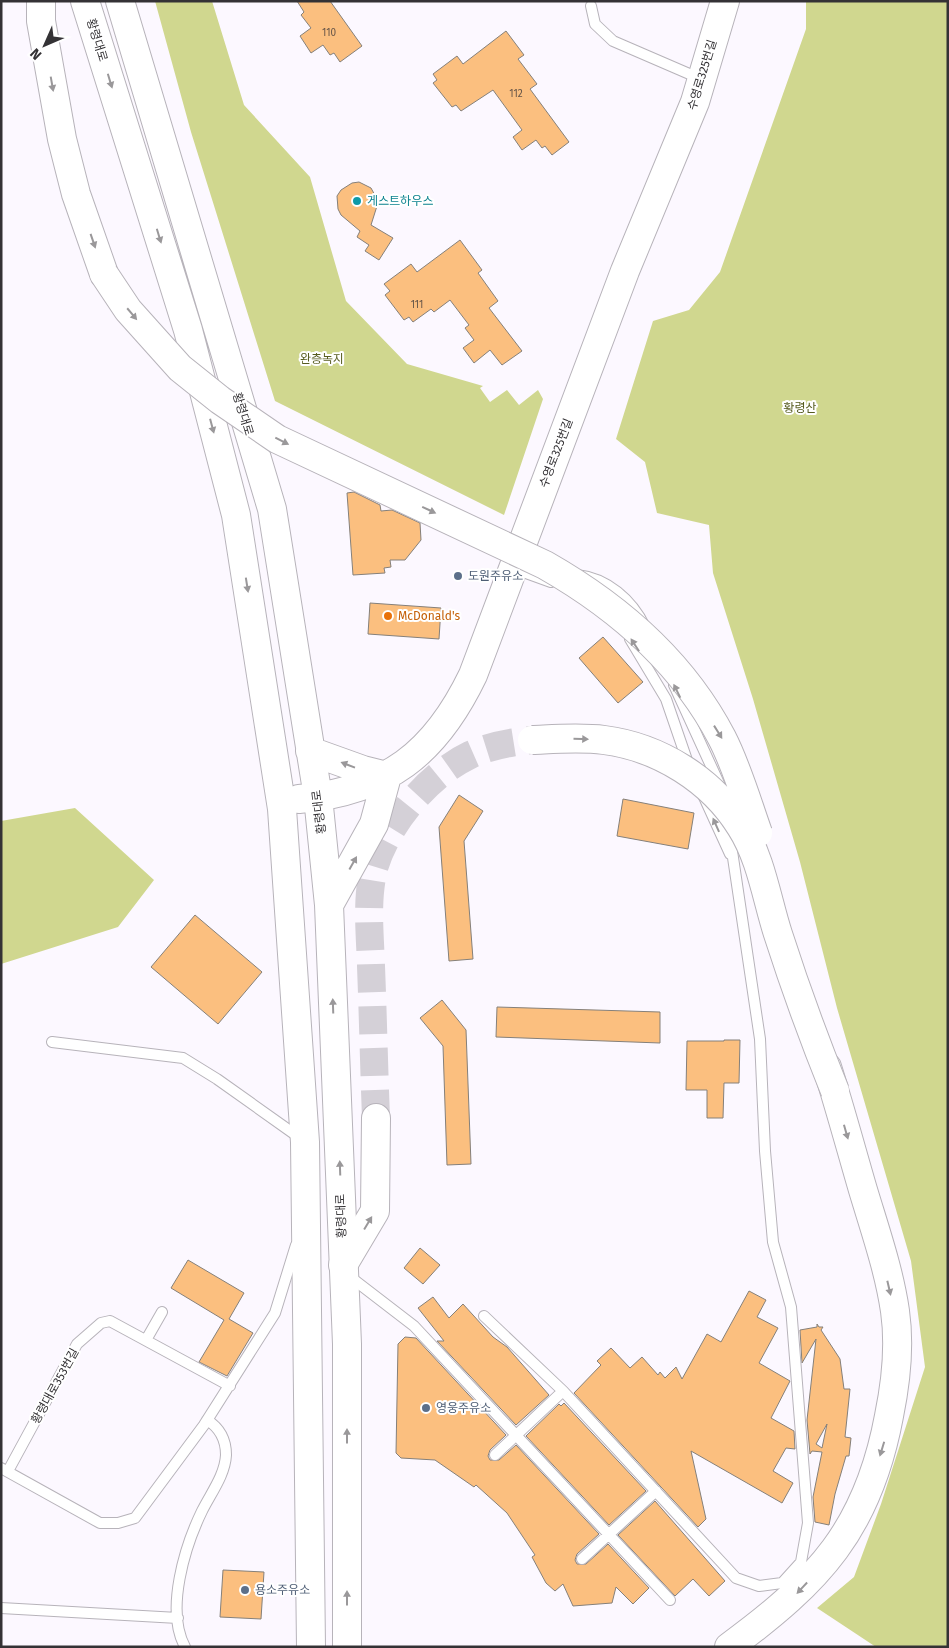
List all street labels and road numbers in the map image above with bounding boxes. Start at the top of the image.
street label: 황령대로 [84,17,110,63]
street label: 수영로325번길 [685,38,719,112]
street label: 황령대로 [230,391,256,437]
street label: 수영로325번길 [536,416,576,490]
street label: 황령대로 [309,789,329,835]
street label: 황령대로 [333,1194,349,1238]
street label: 황령대로353번길 [28,1346,82,1426]

